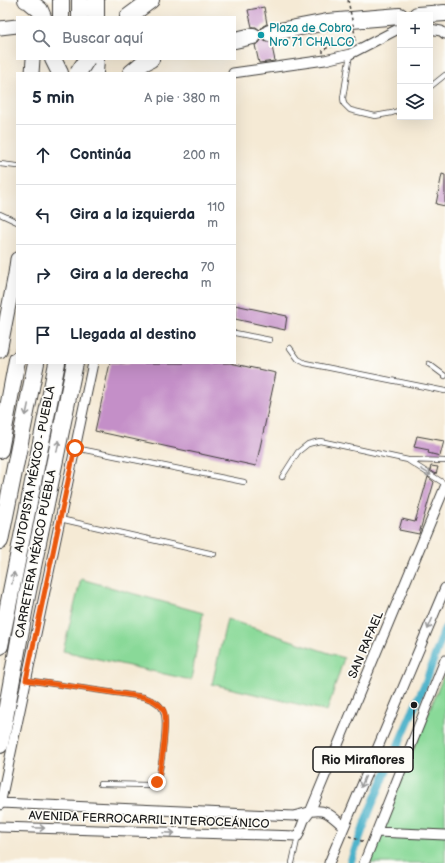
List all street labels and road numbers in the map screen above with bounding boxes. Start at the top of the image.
street label: AUTOPISTA MÉXICO - PUEBLA [11,384,59,553]
street label: CARRETERA MÉXICO PUEBLA [11,468,60,639]
street label: SAN RAFAEL [345,609,387,681]
street label: AVENIDA FERROCARRIL INTEROCEÁNICO [28,806,270,832]

